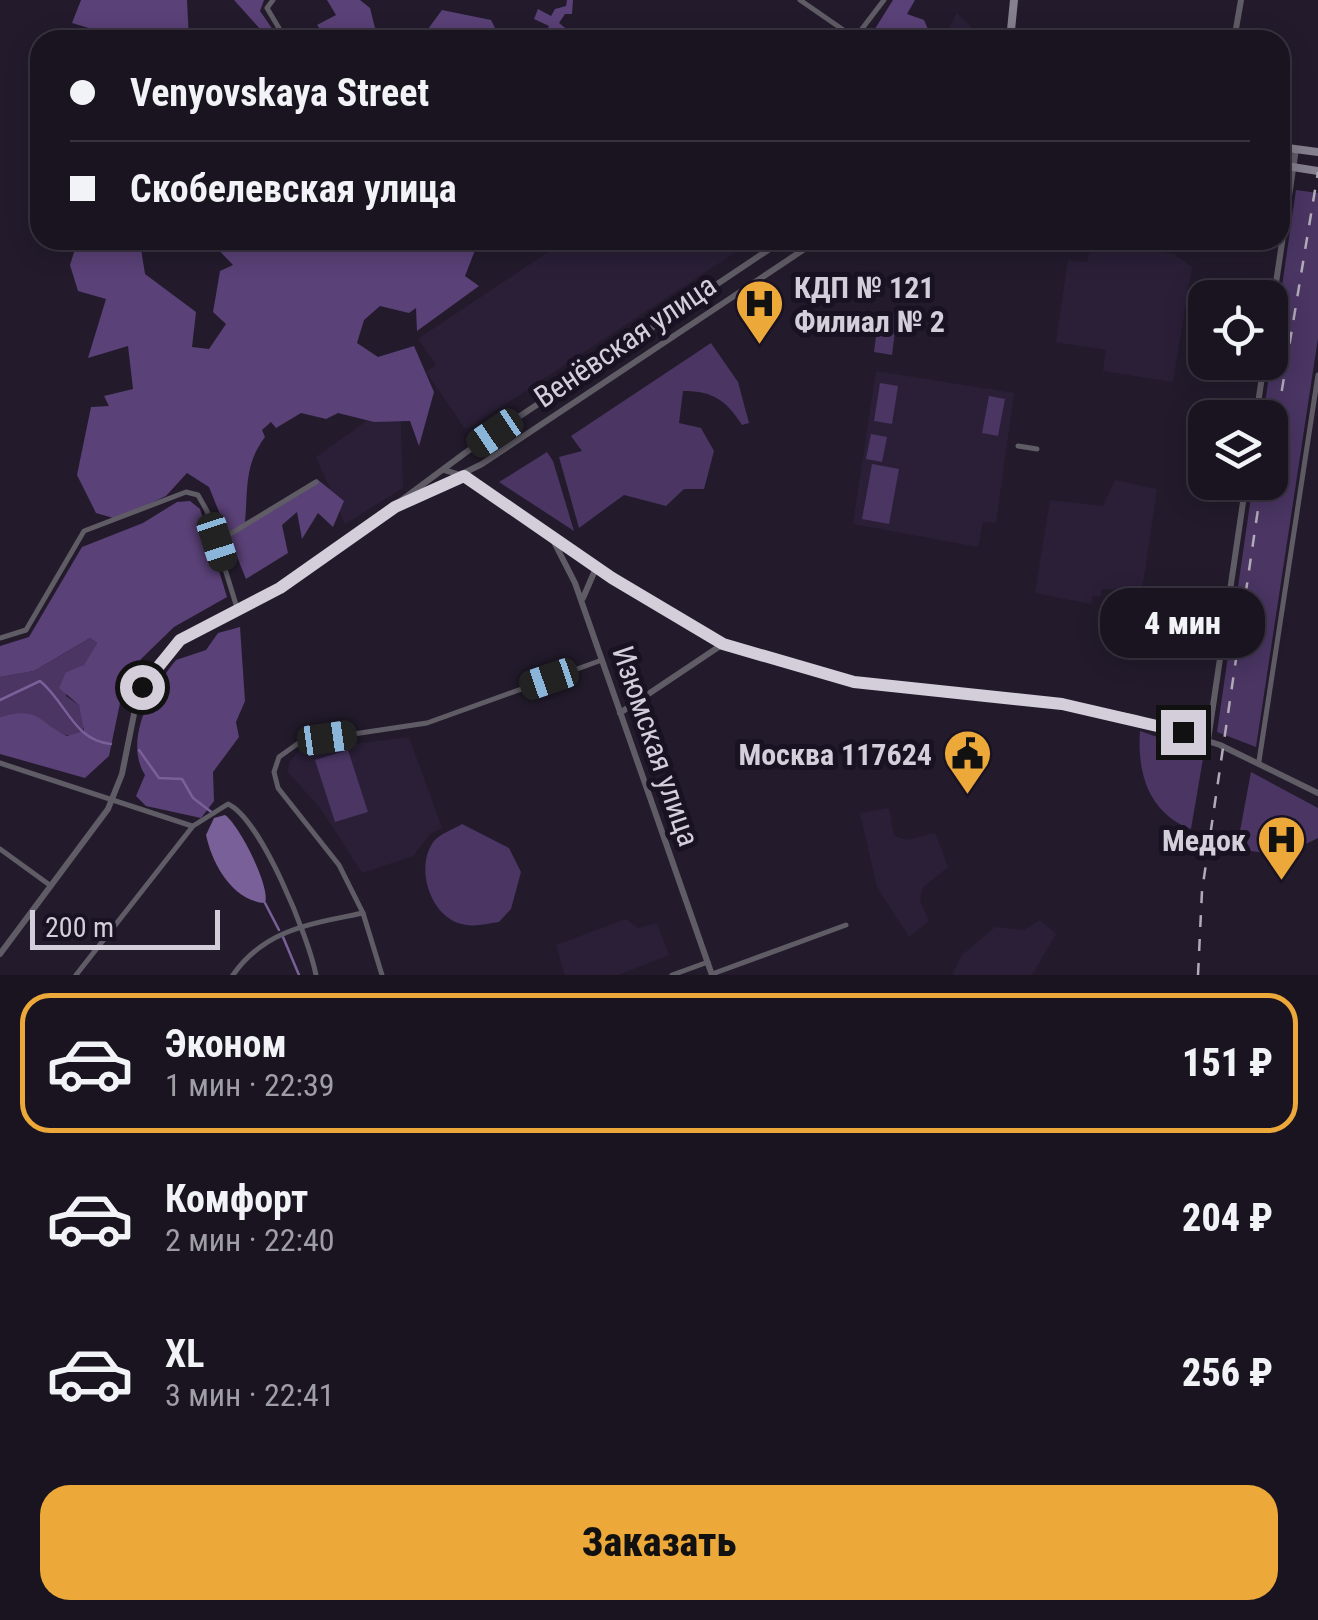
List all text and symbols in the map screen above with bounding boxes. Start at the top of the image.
text: Venyovskaya Street [130,71,429,115]
text: Скобелевская улица [130,167,457,211]
street label: Венёвская улица [528,267,722,415]
place label: КДП № 121 Филиал № 2 [794,270,945,339]
hospital icon: КДП № 121 Филиал № 2 [733,278,785,346]
map controls [1188,280,1288,500]
button: locate [1188,280,1288,380]
button: layers [1188,400,1288,500]
car [462,404,528,462]
car [193,509,241,575]
callout: 4 мин [1100,587,1266,657]
text: 4 мин [1144,604,1221,642]
street label: Изюмская улица [605,641,707,851]
car [516,655,582,703]
route start [120,665,165,710]
route end [1161,710,1206,755]
car [295,719,359,757]
public building icon: Москва 117624 [941,728,993,796]
place label: Москва 117624 [738,737,932,772]
hospital icon: Медок [1255,814,1307,882]
place label: Медок [1162,823,1246,858]
scale bar [30,905,220,950]
text: 200 m [45,911,114,944]
icon: car [45,1018,135,1108]
text: Эконом [165,1022,287,1066]
text: 151 ₽ [1182,1041,1273,1085]
text: 1 мин · 22:39 [165,1066,335,1104]
icon: car [45,1173,135,1263]
text: Комфорт [165,1177,308,1221]
text: 204 ₽ [1182,1196,1273,1240]
text: 2 мин · 22:40 [165,1221,335,1259]
icon: car [45,1328,135,1418]
text: XL [165,1332,204,1376]
text: 256 ₽ [1182,1351,1273,1395]
text: 3 мин · 22:41 [165,1376,335,1414]
button: Заказать [40,1485,1278,1600]

